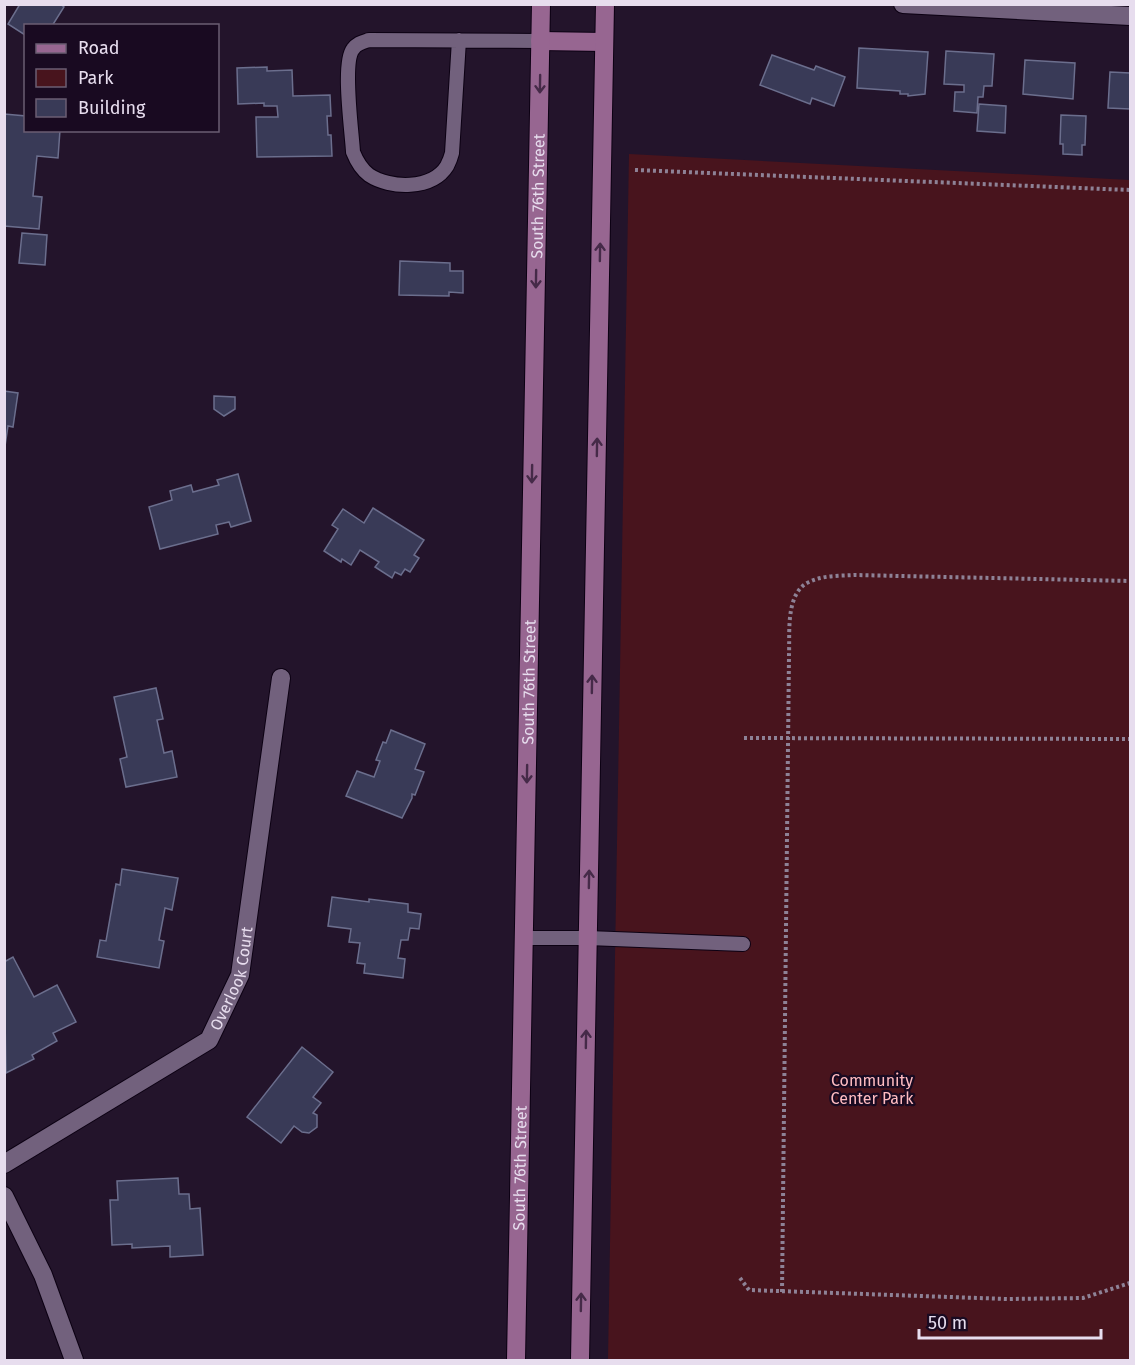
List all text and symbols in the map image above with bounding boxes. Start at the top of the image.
legend [24,24,219,132]
text: Road [78,37,120,59]
text: Park [78,67,114,89]
one-way arrow [534,73,545,93]
text: Building [78,97,146,119]
street label: South 76th Street [527,133,548,259]
one-way arrow [594,243,606,263]
one-way arrow [530,268,542,288]
one-way arrow [591,438,602,458]
one-way arrow [527,463,538,483]
street label: South 76th Street [518,619,539,745]
one-way arrow [586,675,598,695]
one-way arrow [521,763,533,783]
one-way arrow [583,870,595,890]
street label: Overlook Court [206,925,256,1033]
one-way arrow [580,1030,592,1050]
park label: Community Center Park [831,1071,914,1108]
street label: South 76th Street [509,1105,530,1231]
one-way arrow [575,1293,587,1313]
scale bar [919,1302,1100,1340]
text: 50 m [928,1312,967,1334]

